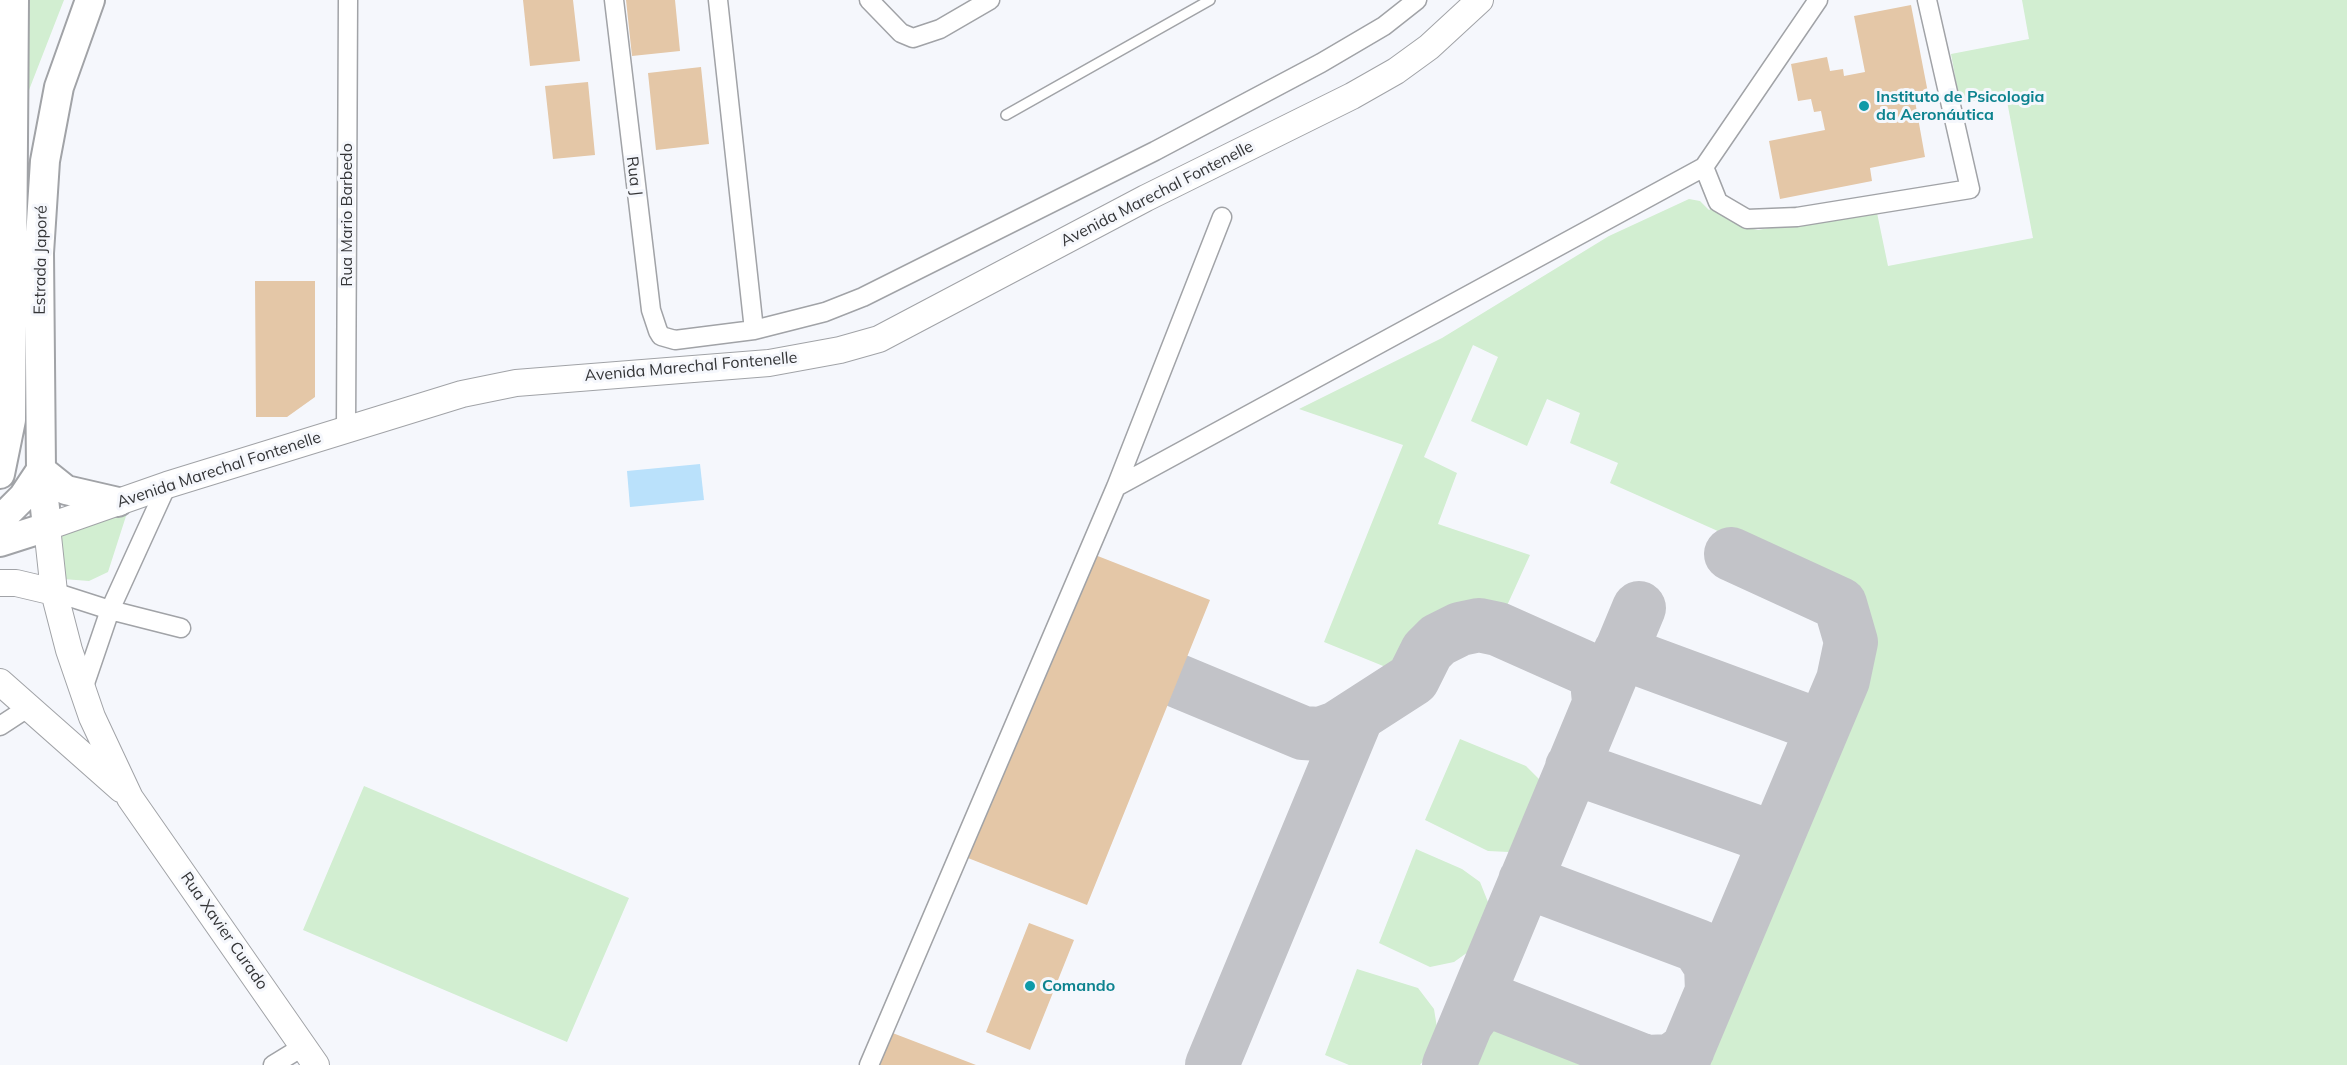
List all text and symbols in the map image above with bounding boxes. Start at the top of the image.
place label: Instituto de Psicologia da Aeronáutica [1876,87,2044,125]
marker: Instituto de Psicologia da Aeronáutica [1857,99,1871,113]
street label: Avenida Marechal Fontenelle [1058,137,1256,251]
street label: Rua Mario Barbedo [337,143,357,287]
street label: Rua J [622,155,646,197]
street label: Estrada Japoré [30,205,52,315]
street label: Avenida Marechal Fontenelle [584,348,798,386]
street label: Avenida Marechal Fontenelle [115,428,323,512]
street label: Rua Xavier Curado [176,869,272,993]
place label: Comando [1042,976,1115,996]
marker: Comando [1023,979,1037,993]

